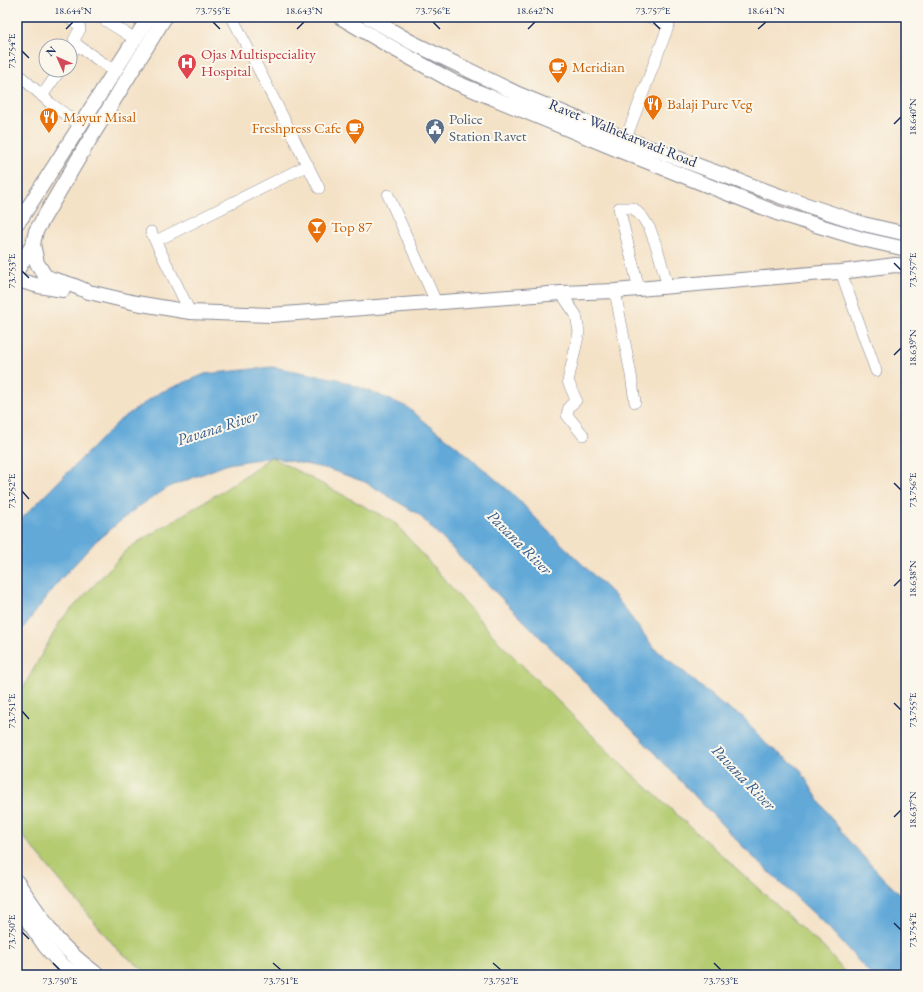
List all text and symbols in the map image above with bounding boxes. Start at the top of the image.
text: 18.644°N [54,4,92,17]
text: 73.755°E [196,4,231,17]
text: 18.643°N [285,4,323,17]
text: 73.756°E [416,4,451,17]
text: 18.642°N [516,4,554,17]
text: 73.757°E [636,4,671,17]
text: 18.641°N [747,4,785,17]
text: 73.754°E [5,33,18,68]
north arrow [38,38,78,78]
text: N [43,43,59,59]
place label: Ojas Multispeciality Hospital [201,44,316,80]
hospital icon: Ojas Multispeciality Hospital [176,52,198,80]
cafe icon: Meridian [547,56,569,84]
place label: Meridian [572,57,625,76]
restaurant icon: Balaji Pure Veg [642,93,664,121]
street label: Ravet - Walhekarwadi Road [546,94,701,171]
place label: Balaji Pure Veg [667,94,753,113]
text: 18.640°N [906,98,919,136]
restaurant icon: Mayur Misal [38,106,60,134]
place label: Mayur Misal [63,107,137,126]
place label: Police Station Ravet [449,109,527,145]
cafe icon: Freshpress Cafe [344,117,366,145]
public building icon: Police Station Ravet [424,117,446,145]
place label: Freshpress Cafe [252,118,341,137]
bar icon: Top 87 [306,216,328,244]
place label: Top 87 [331,217,373,236]
text: 73.757°E [906,252,919,287]
text: 73.753°E [5,253,18,288]
text: 18.639°N [906,329,919,367]
water label: Pavana River [174,404,261,450]
text: 73.756°E [906,472,919,507]
text: 73.752°E [5,473,18,508]
water label: Pavana River [483,505,557,580]
text: 18.638°N [906,560,919,598]
text: 73.755°E [906,692,919,727]
text: 73.751°E [5,693,18,728]
water label: Pavana River [707,740,781,815]
text: 18.637°N [906,791,919,829]
text: 73.754°E [906,912,919,947]
text: 73.750°E [5,914,18,949]
text: 73.750°E [43,974,78,987]
text: 73.751°E [264,974,299,987]
text: 73.752°E [484,974,519,987]
text: 73.753°E [704,974,739,987]

